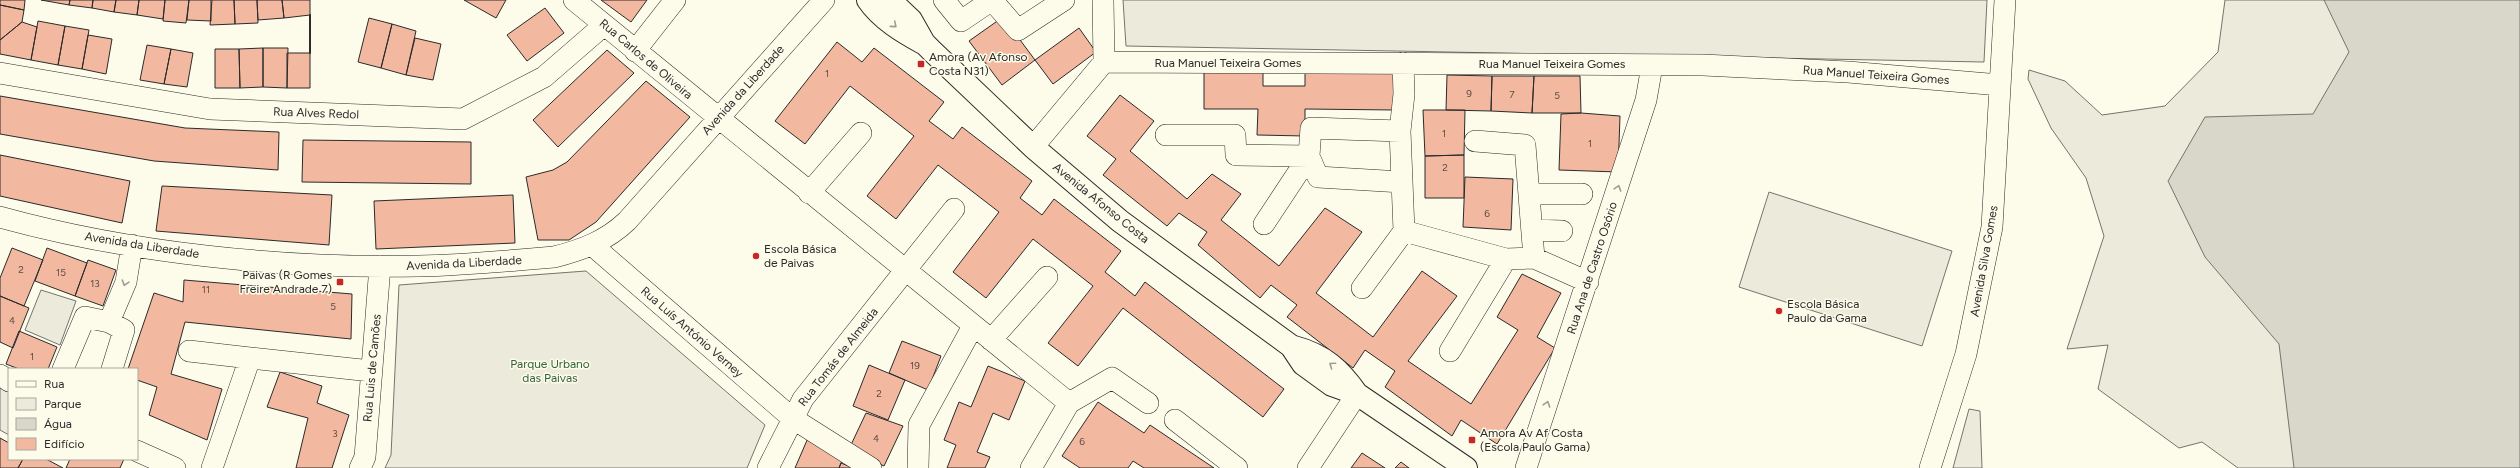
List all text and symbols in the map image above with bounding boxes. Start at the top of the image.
street label: Rua Carlos de Oliveira [597,16,695,102]
one-way arrow [889,20,896,27]
street label: Avenida da Liberdade [699,42,787,138]
place label: Amora (Av Afonso Costa N31) [929,50,1028,78]
street label: Rua Manuel Teixeira Gomes [1155,56,1302,70]
street label: Rua Manuel Teixeira Gomes [1479,57,1626,71]
marker: Amora (Av Afonso Costa N31) [916,59,926,69]
street label: Rua Manuel Teixeira Gomes [1802,63,1950,87]
house number: 1 [825,67,829,80]
house number: 9 [1466,87,1472,100]
house number: 7 [1509,88,1515,101]
house number: 5 [1554,89,1560,102]
street label: Rua Alves Redol [273,105,359,121]
house number: 1 [1442,127,1446,140]
house number: 1 [1588,137,1592,150]
street label: Avenida Afonso Costa [1050,160,1152,246]
house number: 2 [1442,161,1448,174]
one-way arrow [1613,184,1622,191]
street label: Rua Ana de Castro Osório [1564,200,1620,336]
street label: Avenida Silva Gomes [1967,204,2001,318]
house number: 6 [1484,207,1490,220]
street label: Avenida da Liberdade [84,229,201,261]
place label: Escola Básica de Paivas [764,242,836,270]
marker: Escola Básica de Paivas [751,251,761,261]
street label: Avenida da Liberdade [406,253,523,273]
house number: 2 [18,263,24,276]
house number: 15 [56,266,66,279]
place label: Paivas (R Gomes Freire Andrade 7) [239,268,332,296]
house number: 13 [90,277,100,290]
marker: Paivas (R Gomes Freire Andrade 7) [335,277,345,287]
one-way arrow [121,279,130,286]
house number: 11 [202,283,210,296]
street label: Rua Luís António Verney [638,284,747,381]
place label: Escola Básica Paulo da Gama [1787,297,1867,325]
house number: 5 [330,300,336,313]
street label: Rua Tomás de Almeida [795,305,881,409]
marker: Escola Básica Paulo da Gama [1774,306,1784,316]
street label: Rua Luis de Camões [360,313,384,423]
house number: 4 [9,314,15,327]
house number: 1 [30,350,34,363]
park label: Parque Urbano das Paivas [510,357,590,385]
house number: 19 [910,359,920,372]
one-way arrow [1329,363,1336,370]
legend [8,368,138,460]
text: Rua [44,377,64,391]
house number: 2 [876,387,882,400]
text: Parque [44,397,82,411]
one-way arrow [1542,401,1551,408]
text: Água [44,417,72,431]
place label: Amora Av Af Costa (Escola Paulo Gama) [1480,426,1590,454]
house number: 3 [332,427,338,440]
house number: 4 [873,432,879,445]
house number: 6 [1079,435,1085,448]
marker: Amora Av Af Costa (Escola Paulo Gama) [1467,435,1477,445]
text: Edifício [44,437,84,451]

